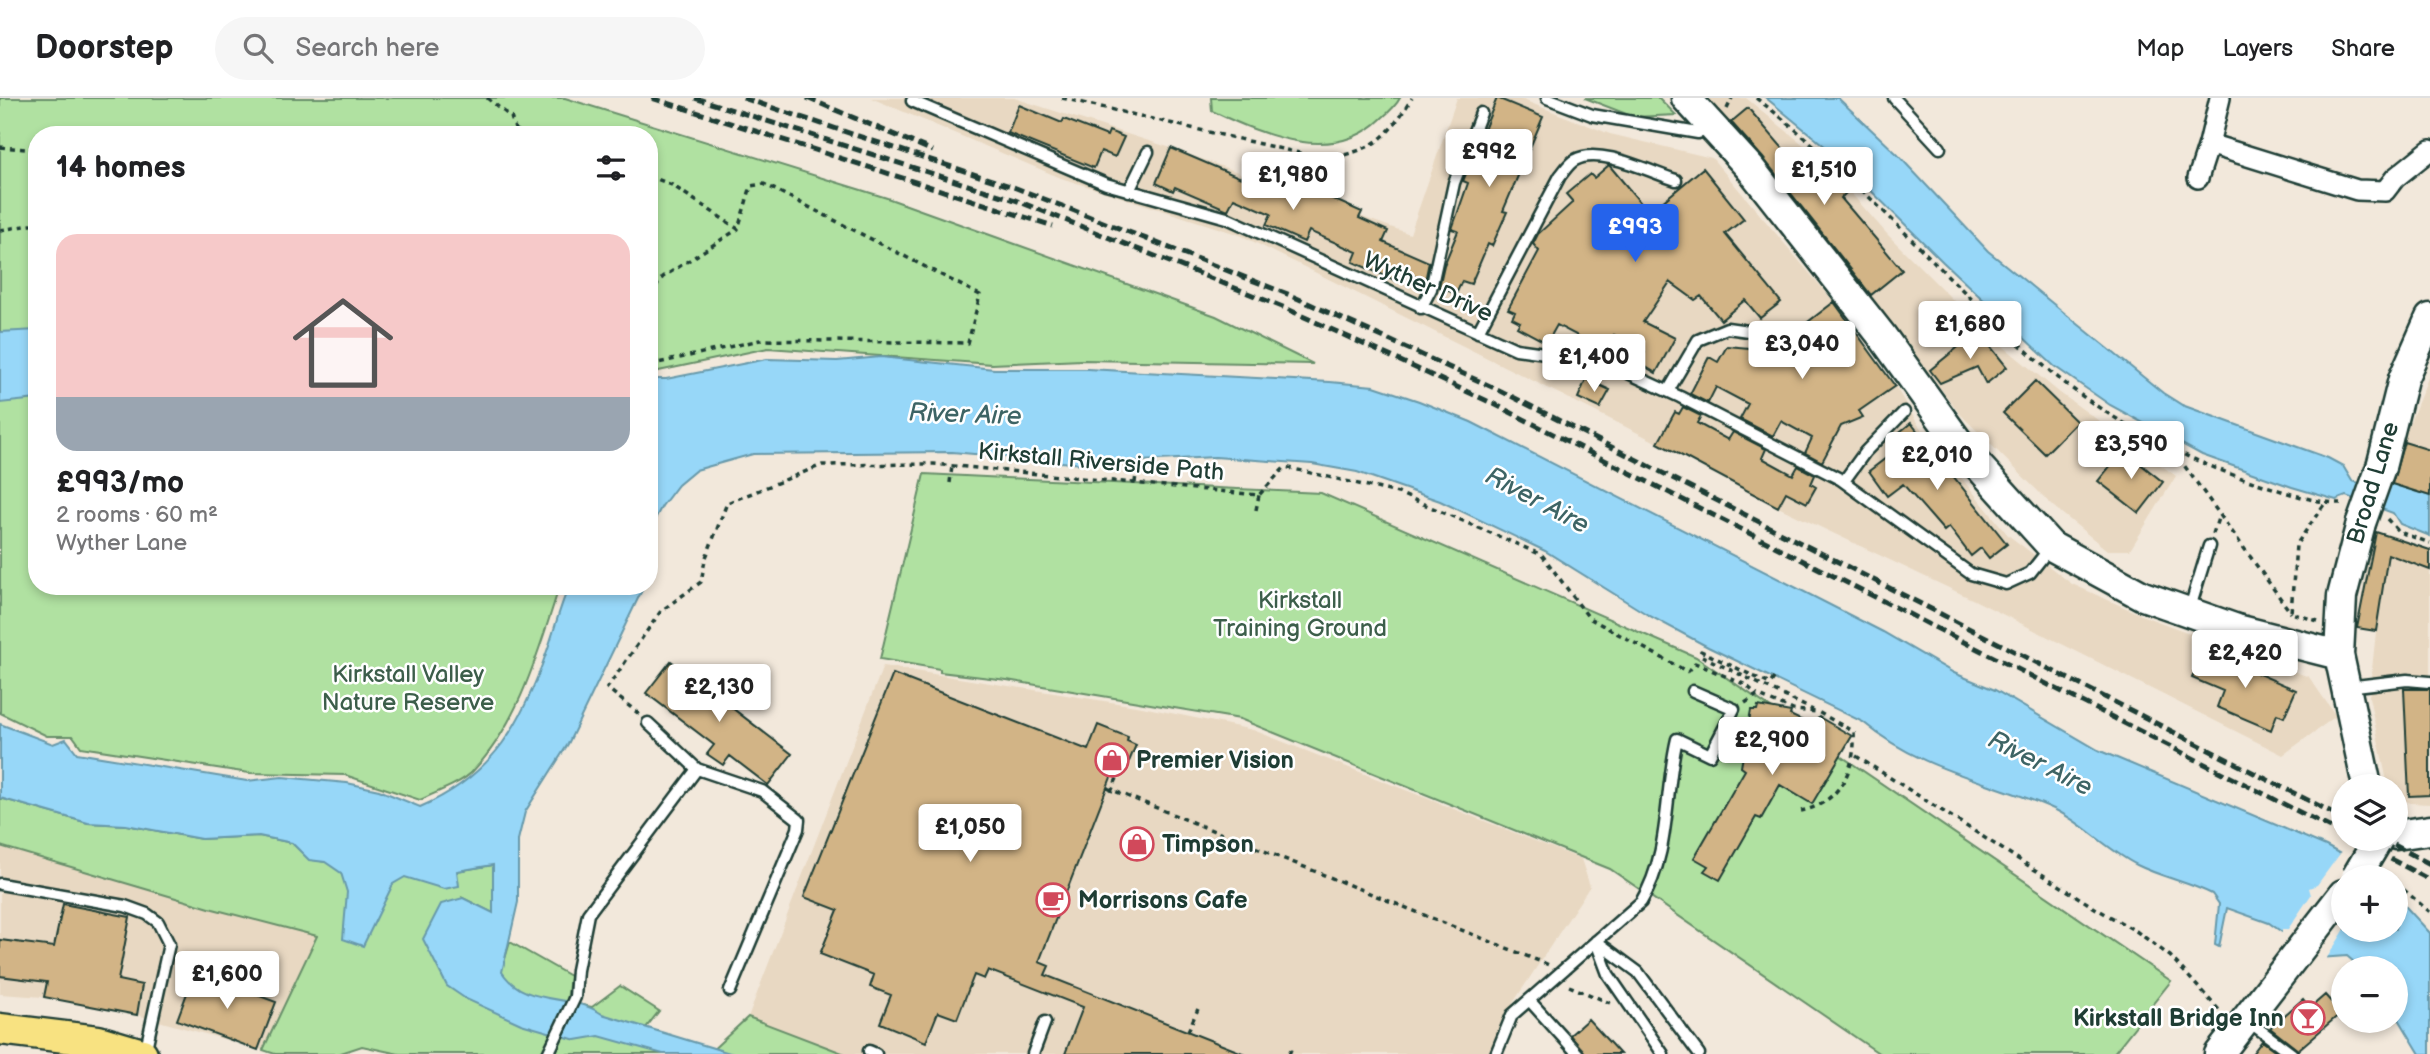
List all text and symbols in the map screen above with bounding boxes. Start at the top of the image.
search box [215,17,705,80]
text: Doorstep [35,28,173,68]
icon: search [239,29,277,67]
text: Search here [295,33,439,64]
text: Map [2136,34,2184,63]
text: Layers [2222,34,2293,63]
text: Share [2331,34,2395,63]
pin: £992 [1448,130,1530,189]
text: £992 [1461,138,1517,166]
pin: £1,510 [1767,148,1881,207]
icon: filters [592,149,630,187]
text: 14 homes [56,150,185,186]
pin: £1,980 [1236,152,1350,212]
text: £1,510 [1791,156,1857,184]
text: £1,980 [1258,161,1328,189]
pin: £993 [1594,204,1676,264]
text: £993 [1608,213,1662,241]
street label: Wyther Drive [1359,246,1497,328]
icon: home [280,280,406,406]
pin: £1,680 [1913,302,2027,361]
text: £1,680 [1934,310,2006,338]
pin: £3,040 [1745,322,1859,381]
text: £3,040 [1764,330,1840,358]
pin: £1,400 [1537,334,1651,394]
text: £1,400 [1558,343,1630,371]
water label: River Aire [908,398,1022,432]
street label: Broad Lane [2341,418,2405,548]
pin: £3,590 [2074,422,2188,481]
text: £3,590 [2094,430,2168,458]
pin: £2,010 [1880,432,1994,492]
street label: Kirkstall Riverside Path [977,437,1225,487]
text: £2,010 [1901,441,1973,469]
water label: River Aire [1480,461,1594,541]
text: £993/mo [56,465,184,501]
text: 2 rooms · 60 m² [56,501,218,529]
text: Wyther Lane [56,529,187,557]
park label: Kirkstall Training Ground [1213,586,1387,643]
pin: £2,420 [2188,630,2302,690]
text: £2,420 [2208,639,2282,667]
park label: Kirkstall Valley Nature Reserve [322,660,494,717]
pin: £2,130 [662,664,776,724]
text: £2,130 [684,673,754,701]
pin: £2,900 [1715,718,1829,777]
water label: River Aire [1983,725,2097,803]
text: £2,900 [1734,726,1810,754]
shop icon: Premier Vision [1093,741,1131,779]
place label: Premier Vision [1136,746,1294,775]
map controls [2331,774,2408,1033]
button: layers [2331,774,2408,851]
pin: £1,050 [913,804,1027,864]
text: £1,050 [934,813,1006,841]
shop icon: Timpson [1118,825,1156,863]
place label: Timpson [1162,830,1254,859]
button: + [2331,865,2408,942]
cafe icon: Morrisons Cafe [1034,881,1072,919]
place label: Morrisons Cafe [1078,886,1248,915]
pin: £1,600 [170,951,284,1011]
button: − [2331,956,2408,1033]
text: £1,600 [191,960,263,988]
bar icon: Kirkstall Bridge Inn [2289,999,2327,1037]
place label: Kirkstall Bridge Inn [2073,1004,2284,1033]

